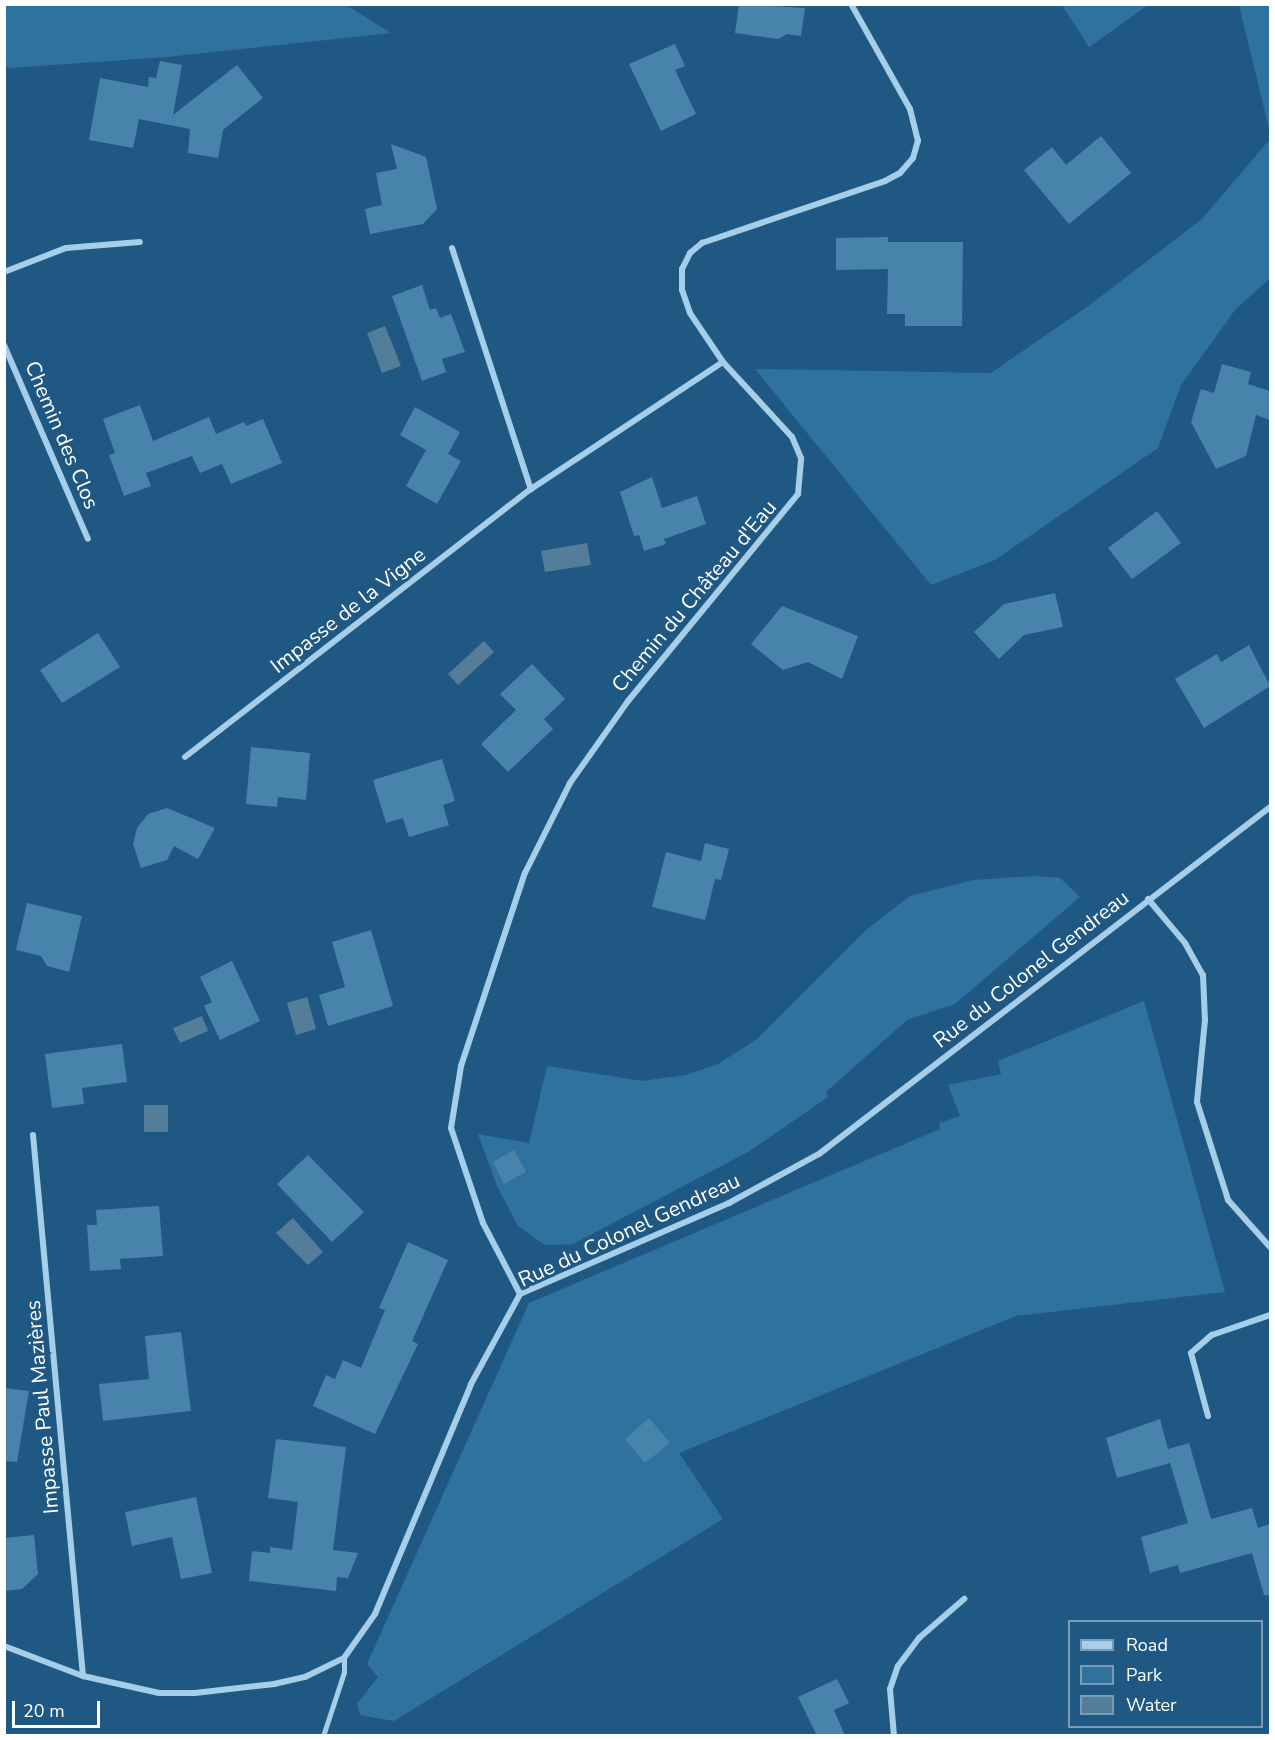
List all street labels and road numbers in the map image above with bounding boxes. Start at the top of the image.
street label: Chemin des Clos [19,357,105,513]
street label: Chemin du Château d'Eau [606,495,782,697]
street label: Impasse de la Vigne [265,542,431,678]
street label: Rue du Colonel Gendreau [928,885,1134,1053]
street label: Rue du Colonel Gendreau [514,1168,744,1292]
street label: Impasse Paul Mazières [20,1299,64,1515]

